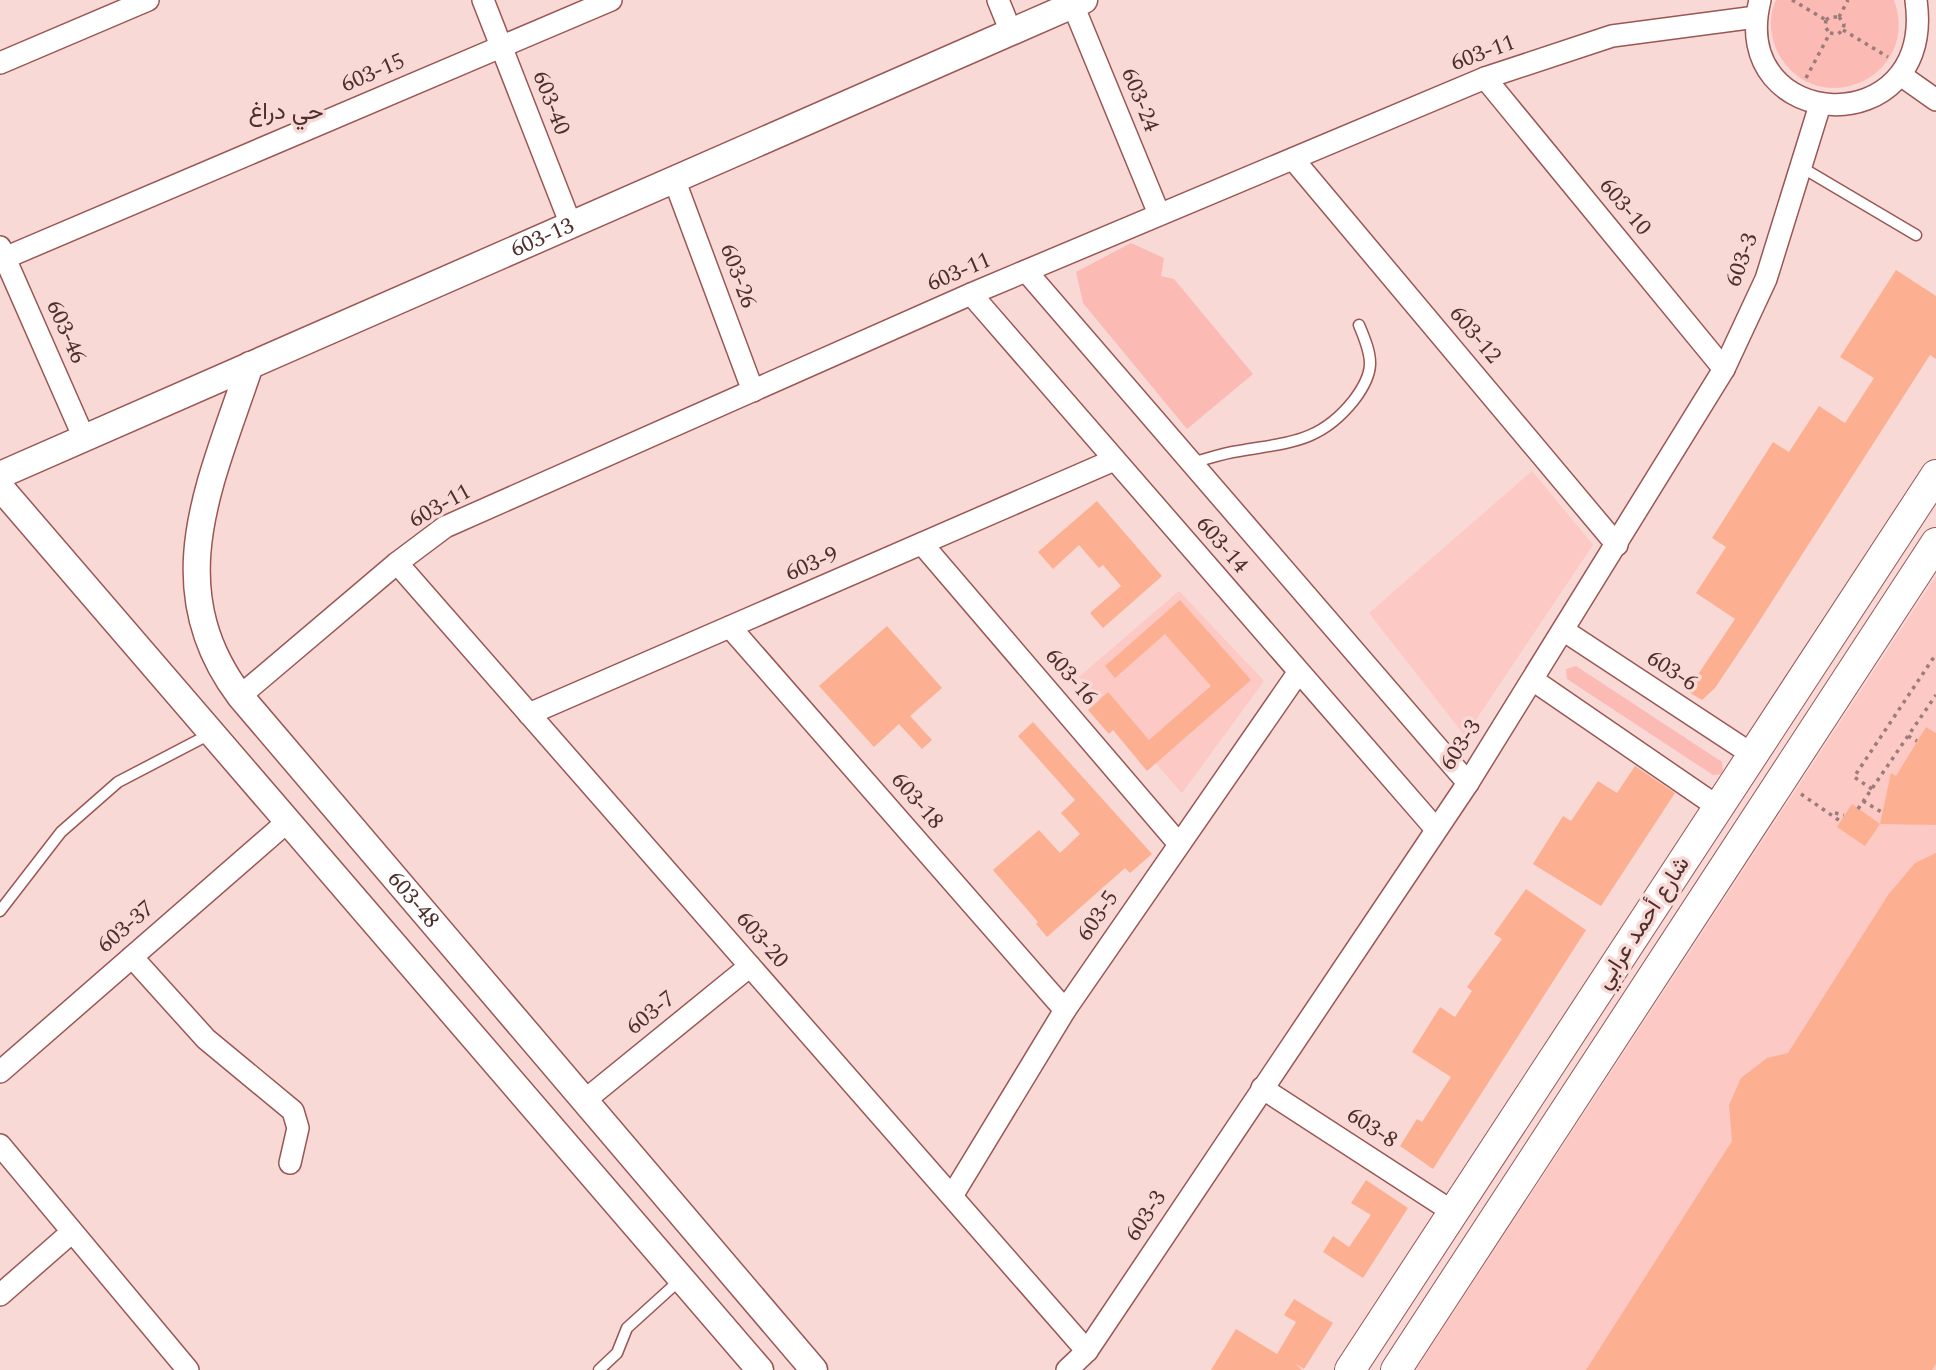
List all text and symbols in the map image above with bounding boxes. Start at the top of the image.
street label: 603-11 [1446,25,1520,81]
street label: 603-15 [336,44,410,102]
street label: 603-24 [1111,63,1169,138]
street label: 603-40 [523,66,579,140]
district label: حي دراغ [248,94,324,130]
street label: 603-10 [1590,170,1660,244]
street label: 603-13 [505,208,580,267]
street label: 603-3 [1716,228,1768,292]
street label: 603-26 [710,239,766,313]
street label: 603-11 [922,243,996,301]
street label: 603-46 [37,295,95,369]
street label: 603-12 [1440,298,1510,372]
street label: 603-11 [403,475,477,537]
street label: 603-14 [1187,509,1257,582]
street label: 603-9 [780,537,844,591]
street label: 603-16 [1036,641,1106,713]
street label: 603-6 [1640,641,1704,701]
street label: 603-3 [1431,713,1491,777]
street label: 603-18 [882,765,952,837]
street label: شارع أحمد عرابي [1587,850,1699,996]
street label: 603-48 [379,863,448,936]
street label: 603-5 [1068,884,1128,948]
street label: 603-37 [90,892,162,962]
street label: 603-20 [727,904,797,976]
street label: 603-7 [619,982,683,1044]
street label: 603-8 [1340,1098,1404,1158]
street label: 603-3 [1116,1184,1176,1248]

